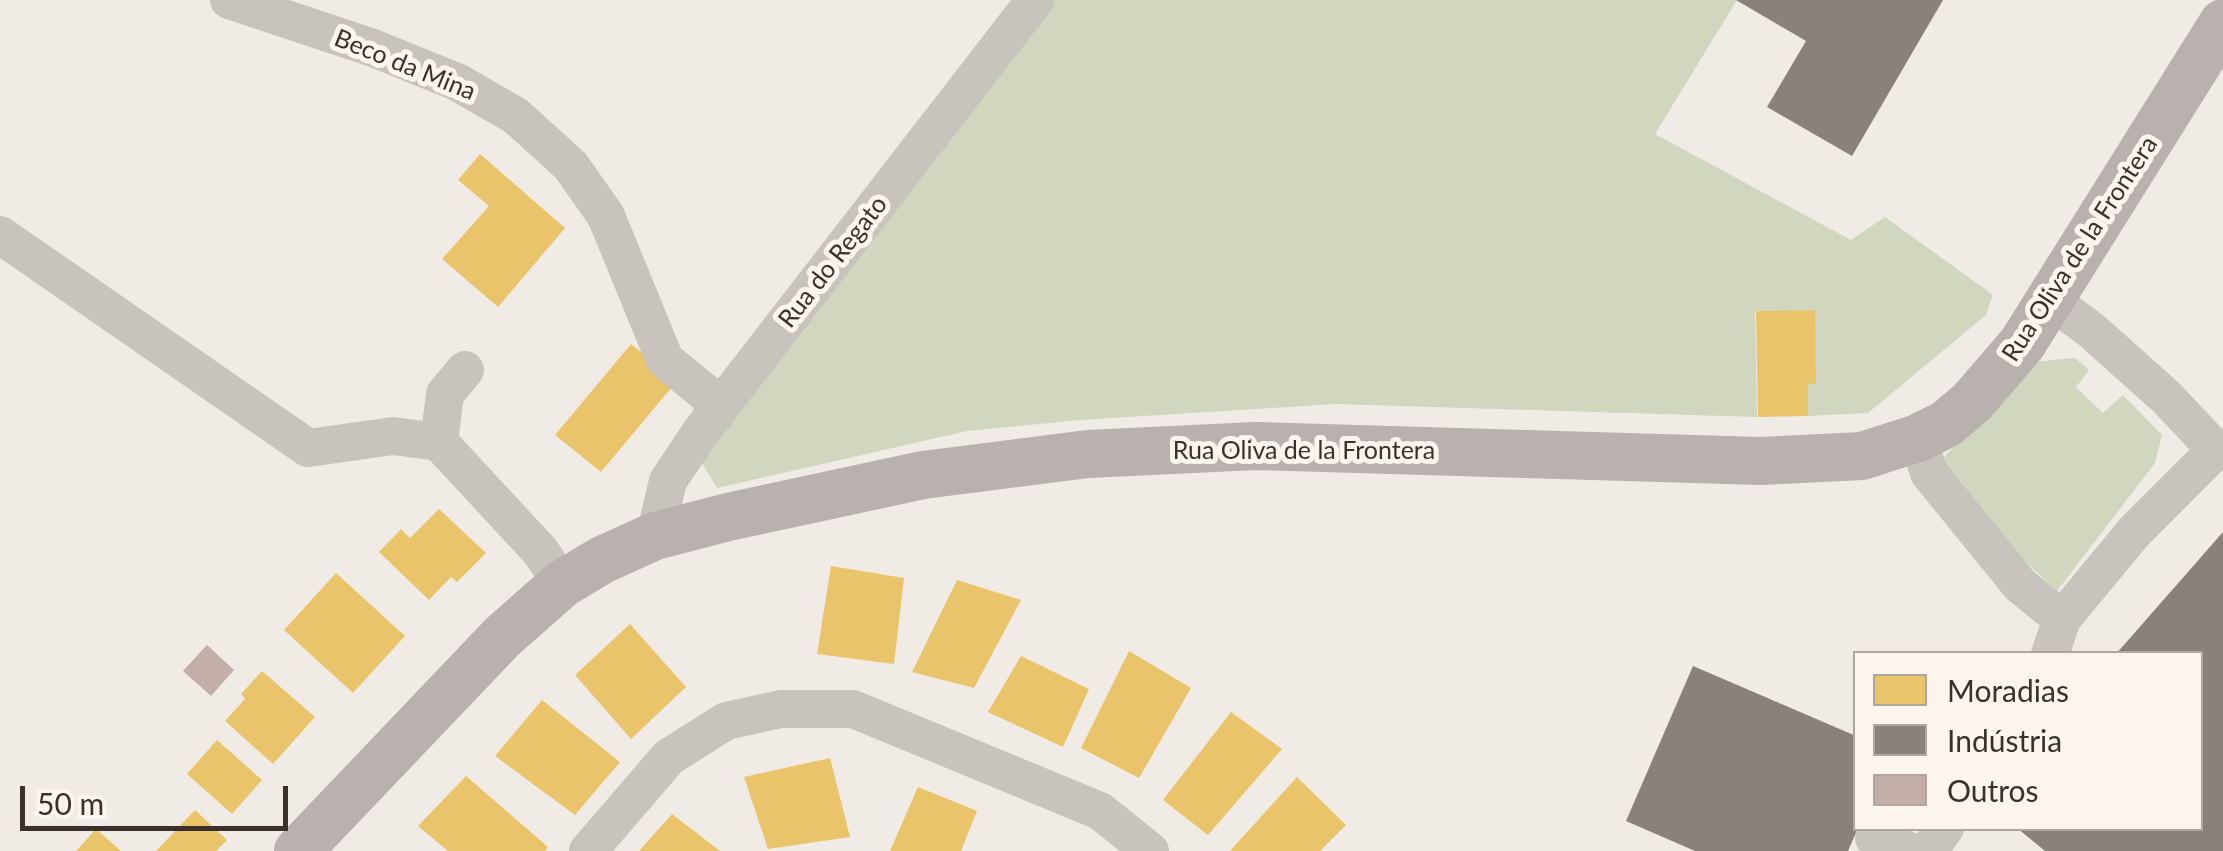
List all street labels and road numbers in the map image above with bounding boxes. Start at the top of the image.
street label: Beco da Mina [330,23,480,107]
street label: Rua Oliva de la Frontera [1996,131,2164,367]
street label: Rua do Regato [772,190,894,334]
street label: Rua Oliva de la Frontera [1173,436,1435,466]

